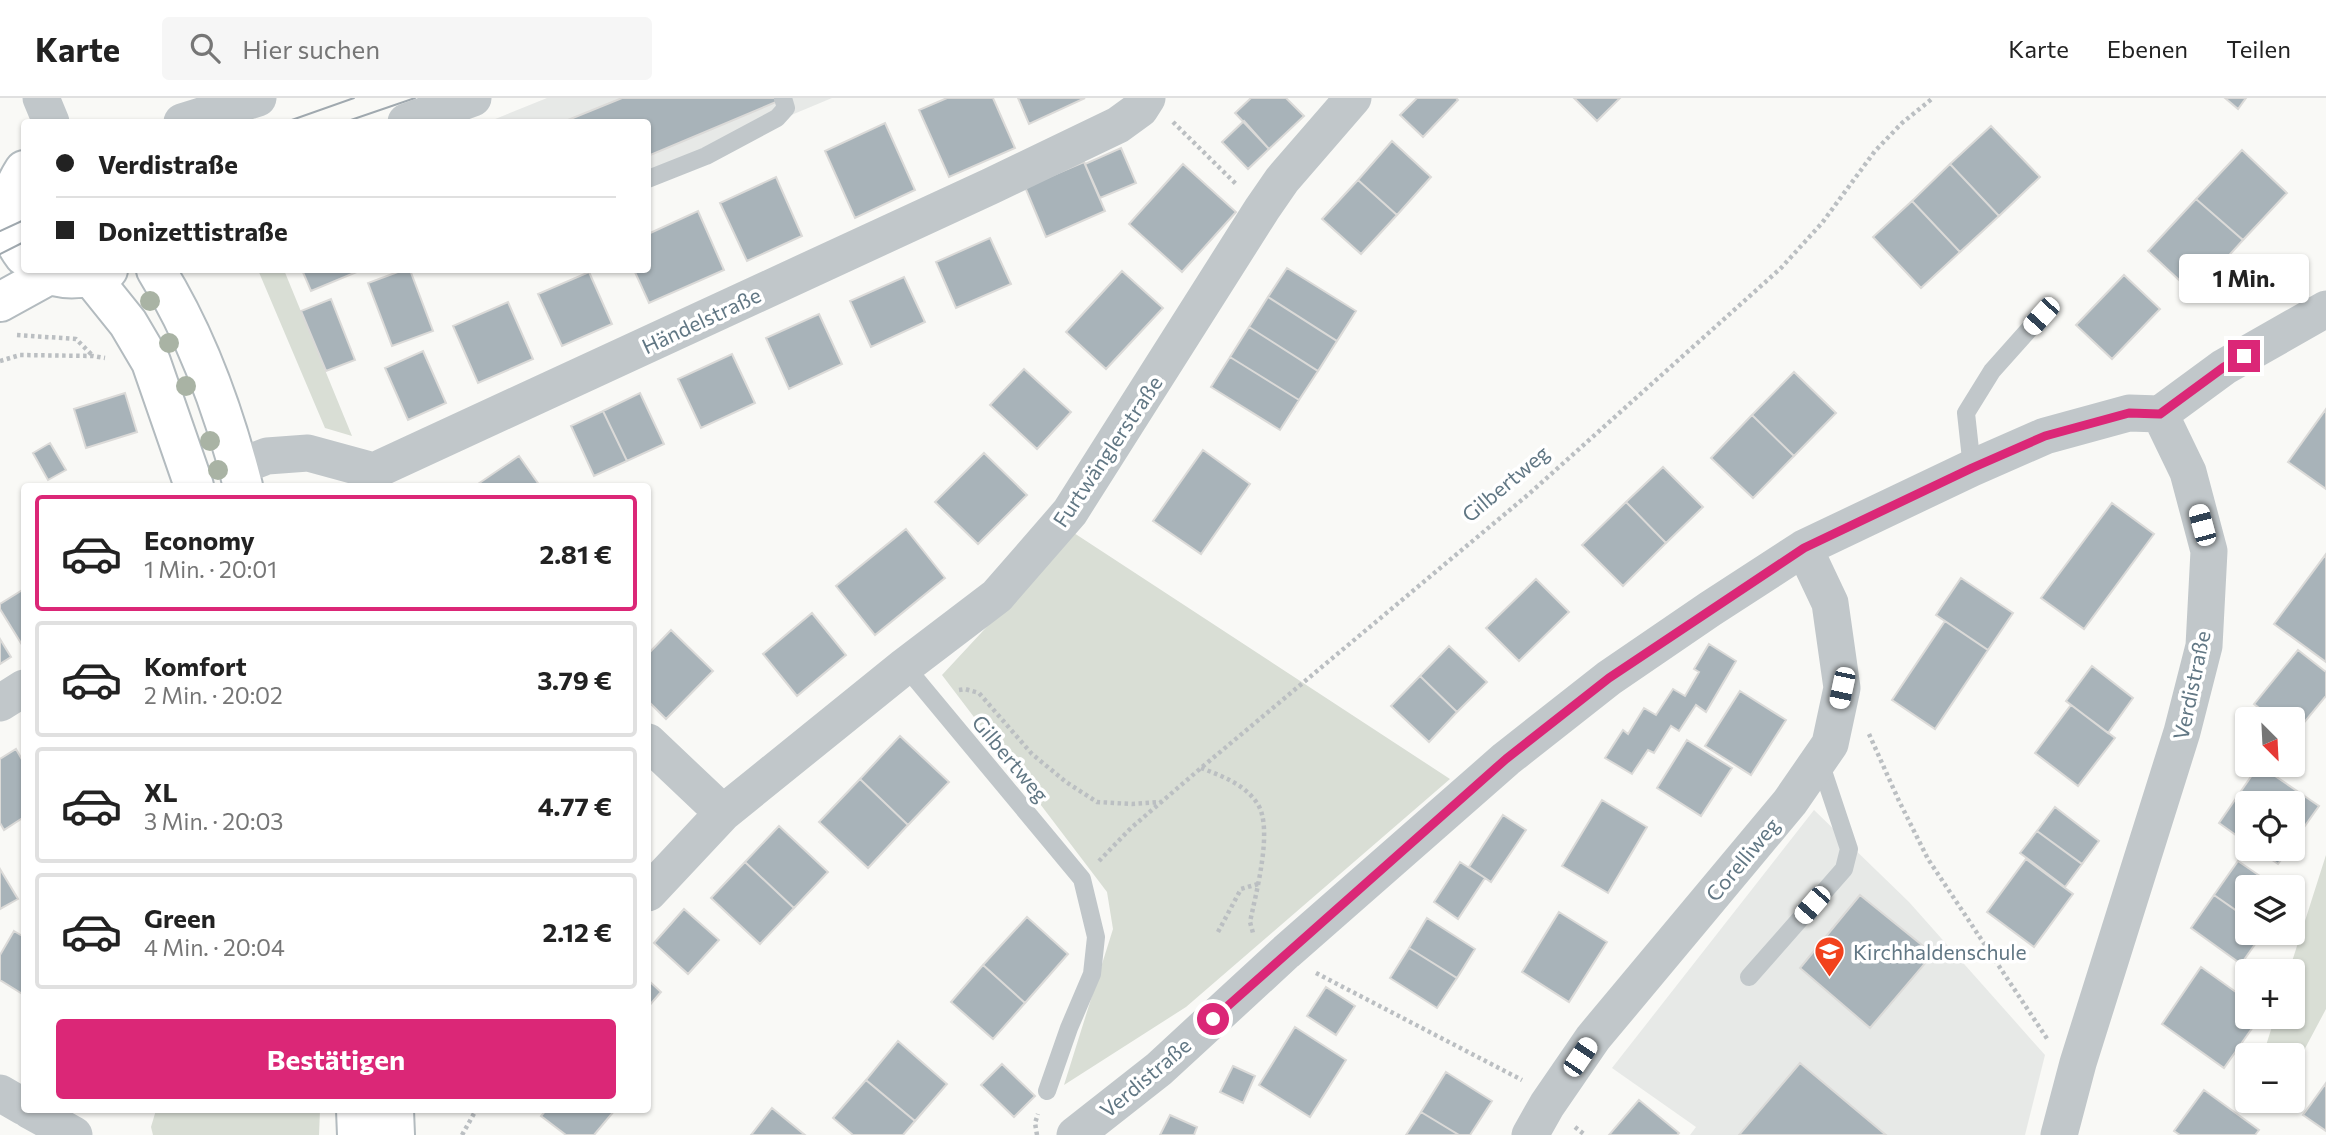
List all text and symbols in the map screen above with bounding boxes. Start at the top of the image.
search box [162,17,652,80]
text: Karte [35,28,120,69]
icon: search [186,29,224,67]
text: Hier suchen [242,33,380,64]
text: Karte [2008,34,2069,63]
text: Ebenen [2107,34,2188,63]
text: Teilen [2226,34,2291,63]
text: Verdistraße [98,148,238,179]
text: Donizettistraße [98,215,288,246]
callout: 1 Min. [2179,254,2309,303]
text: 1 Min. [2213,264,2275,292]
street label: Händelstraße [638,282,764,358]
car [2020,293,2063,339]
route end [2228,340,2260,372]
street label: Furtwänglerstraße [1047,371,1167,531]
street label: Gilbertweg [1457,440,1553,526]
car [2187,502,2218,548]
icon: car [60,522,123,585]
text: Economy [144,524,255,555]
text: 2.81 € [540,538,612,569]
text: 1 Min. · 20:01 [144,555,277,583]
street label: Verdistraße [2167,628,2215,742]
icon: car [60,648,123,711]
text: Komfort [144,650,247,681]
text: 3.79 € [537,664,612,695]
car [1828,665,1857,711]
text: 2 Min. · 20:02 [144,681,283,709]
north arrow [2235,707,2305,777]
map controls [2235,707,2305,1113]
street label: Gilbertweg [968,710,1054,806]
icon: car [60,774,123,837]
text: XL [144,776,178,807]
text: 4.77 € [538,790,612,821]
button: locate [2235,791,2305,861]
text: 3 Min. · 20:03 [144,807,284,835]
street label: Corelliweg [1700,812,1784,906]
button: layers [2235,875,2305,945]
car [1791,882,1834,928]
icon: car [60,900,123,963]
text: Green [144,902,216,933]
text: 2.12 € [542,916,612,947]
text: 4 Min. · 20:04 [144,933,285,961]
school or university icon: Kirchhaldenschule [1813,934,1847,978]
place label: Kirchhaldenschule [1853,939,2027,964]
button: + [2235,959,2305,1029]
route start [1197,1003,1229,1035]
button: Bestätigen [56,1019,616,1099]
street label: Verdistraße [1095,1032,1195,1122]
car [1560,1034,1601,1080]
button: − [2235,1043,2305,1113]

